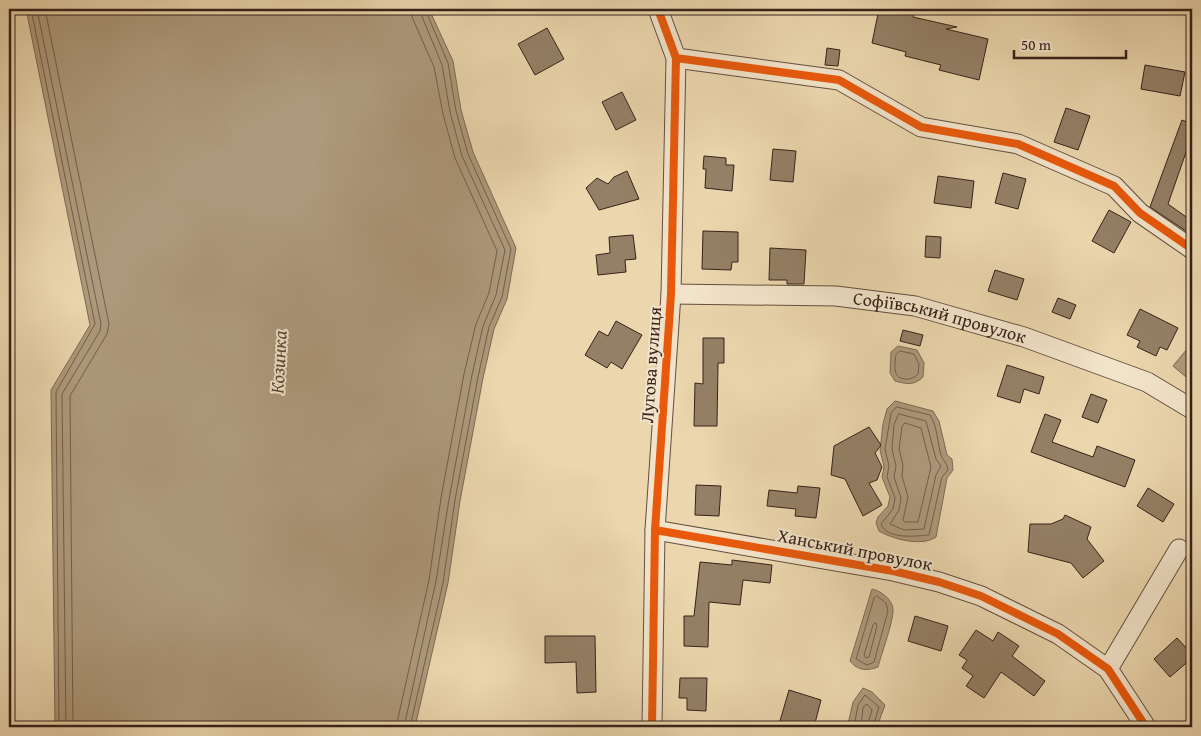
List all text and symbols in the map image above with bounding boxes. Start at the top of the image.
scale bar [1014,28,1126,60]
text: 50 m [1021,34,1052,55]
street label: Софіївський провулок [852,284,1030,350]
street label: Лугова вулиця [633,306,668,424]
water label: Козинка [262,329,294,394]
street label: Ханський провулок [775,521,935,578]

